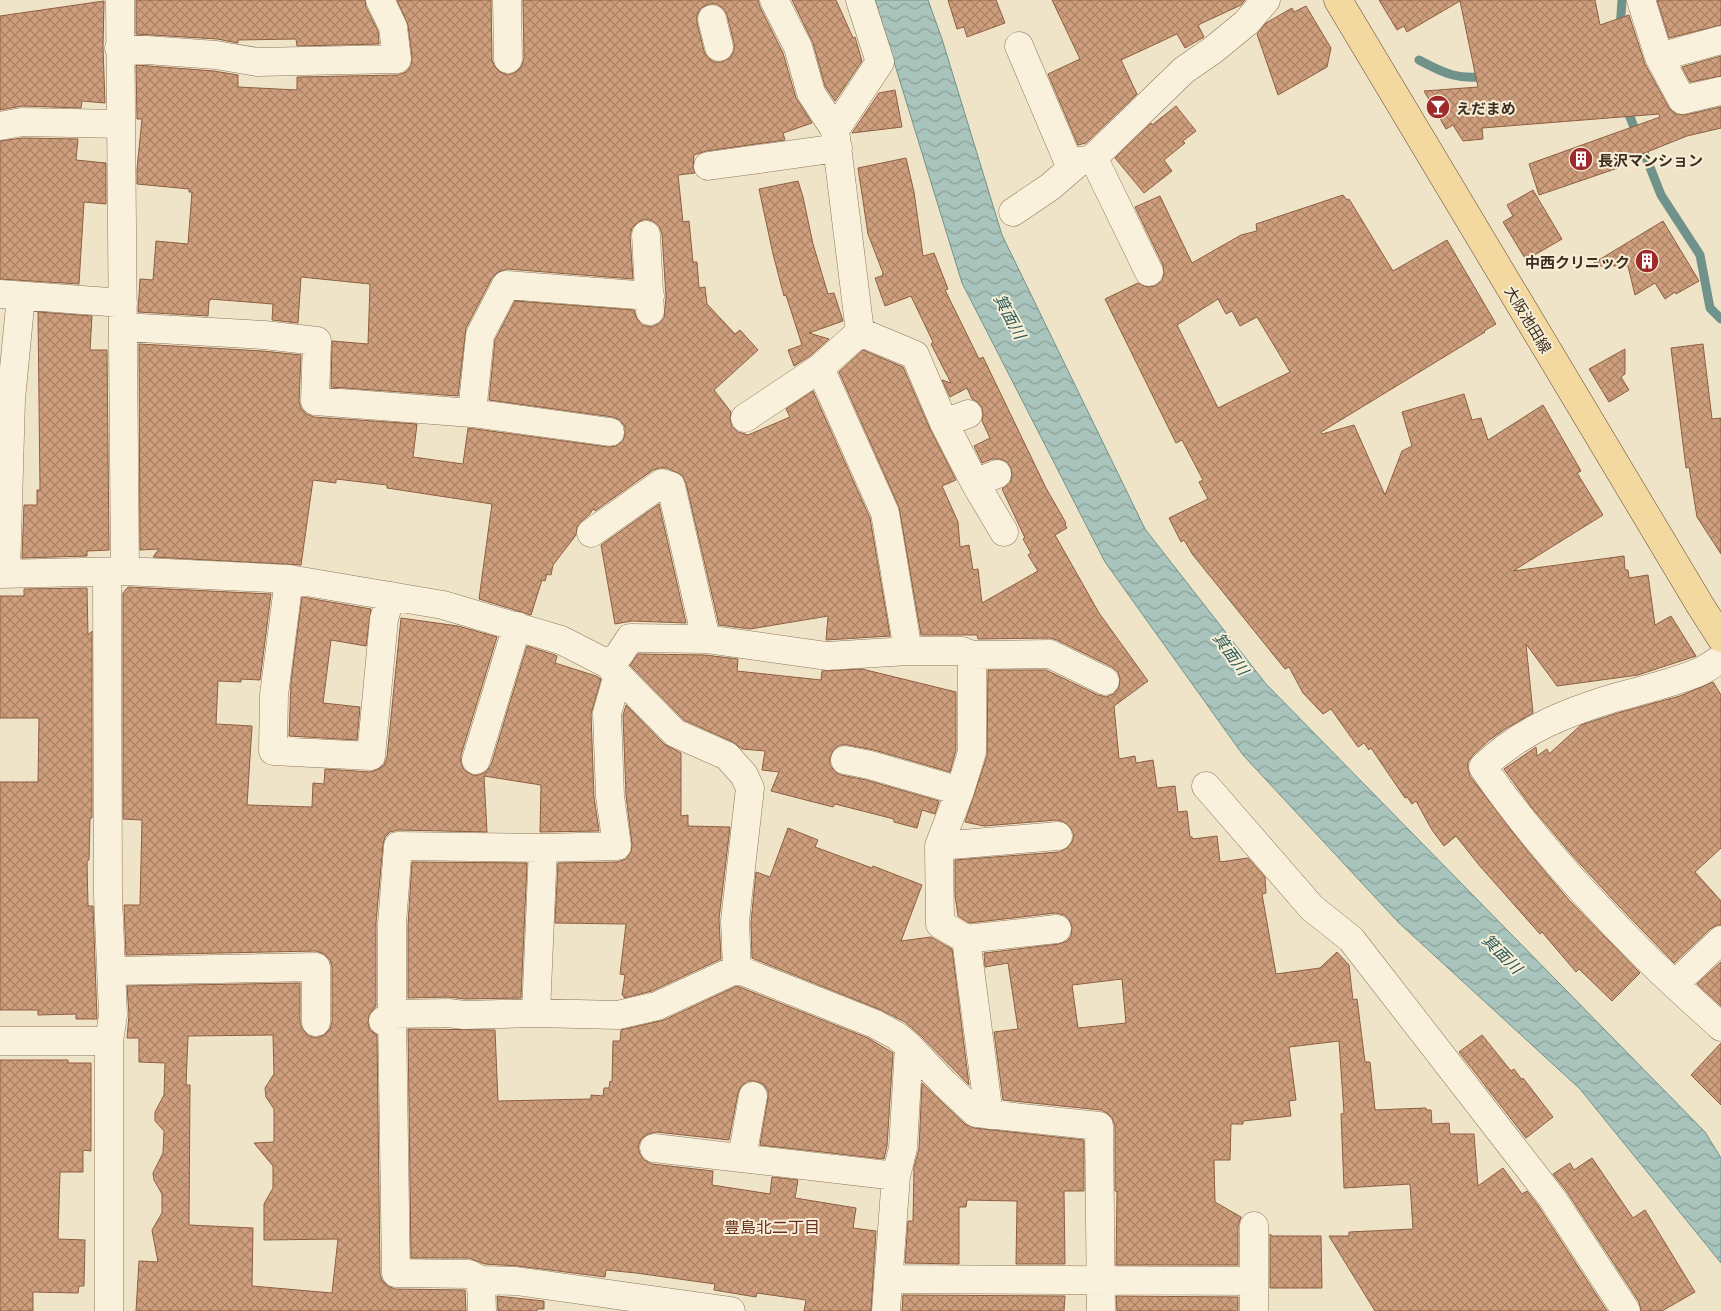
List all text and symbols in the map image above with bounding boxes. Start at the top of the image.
bar icon: えだまめ [1425,94,1451,120]
place label: えだまめ [1456,96,1516,119]
building icon: 長沢マンション [1568,146,1594,172]
place label: 長沢マンション [1598,148,1703,171]
building icon: 中西クリニック [1634,248,1660,274]
place label: 中西クリニック [1525,250,1630,273]
street label: 大阪池田線 [1500,281,1558,357]
water label: 箕面川 [989,289,1034,345]
water label: 箕面川 [1208,627,1257,681]
water label: 箕面川 [1478,928,1530,980]
district label: 豊島北二丁目 [724,1214,820,1238]

